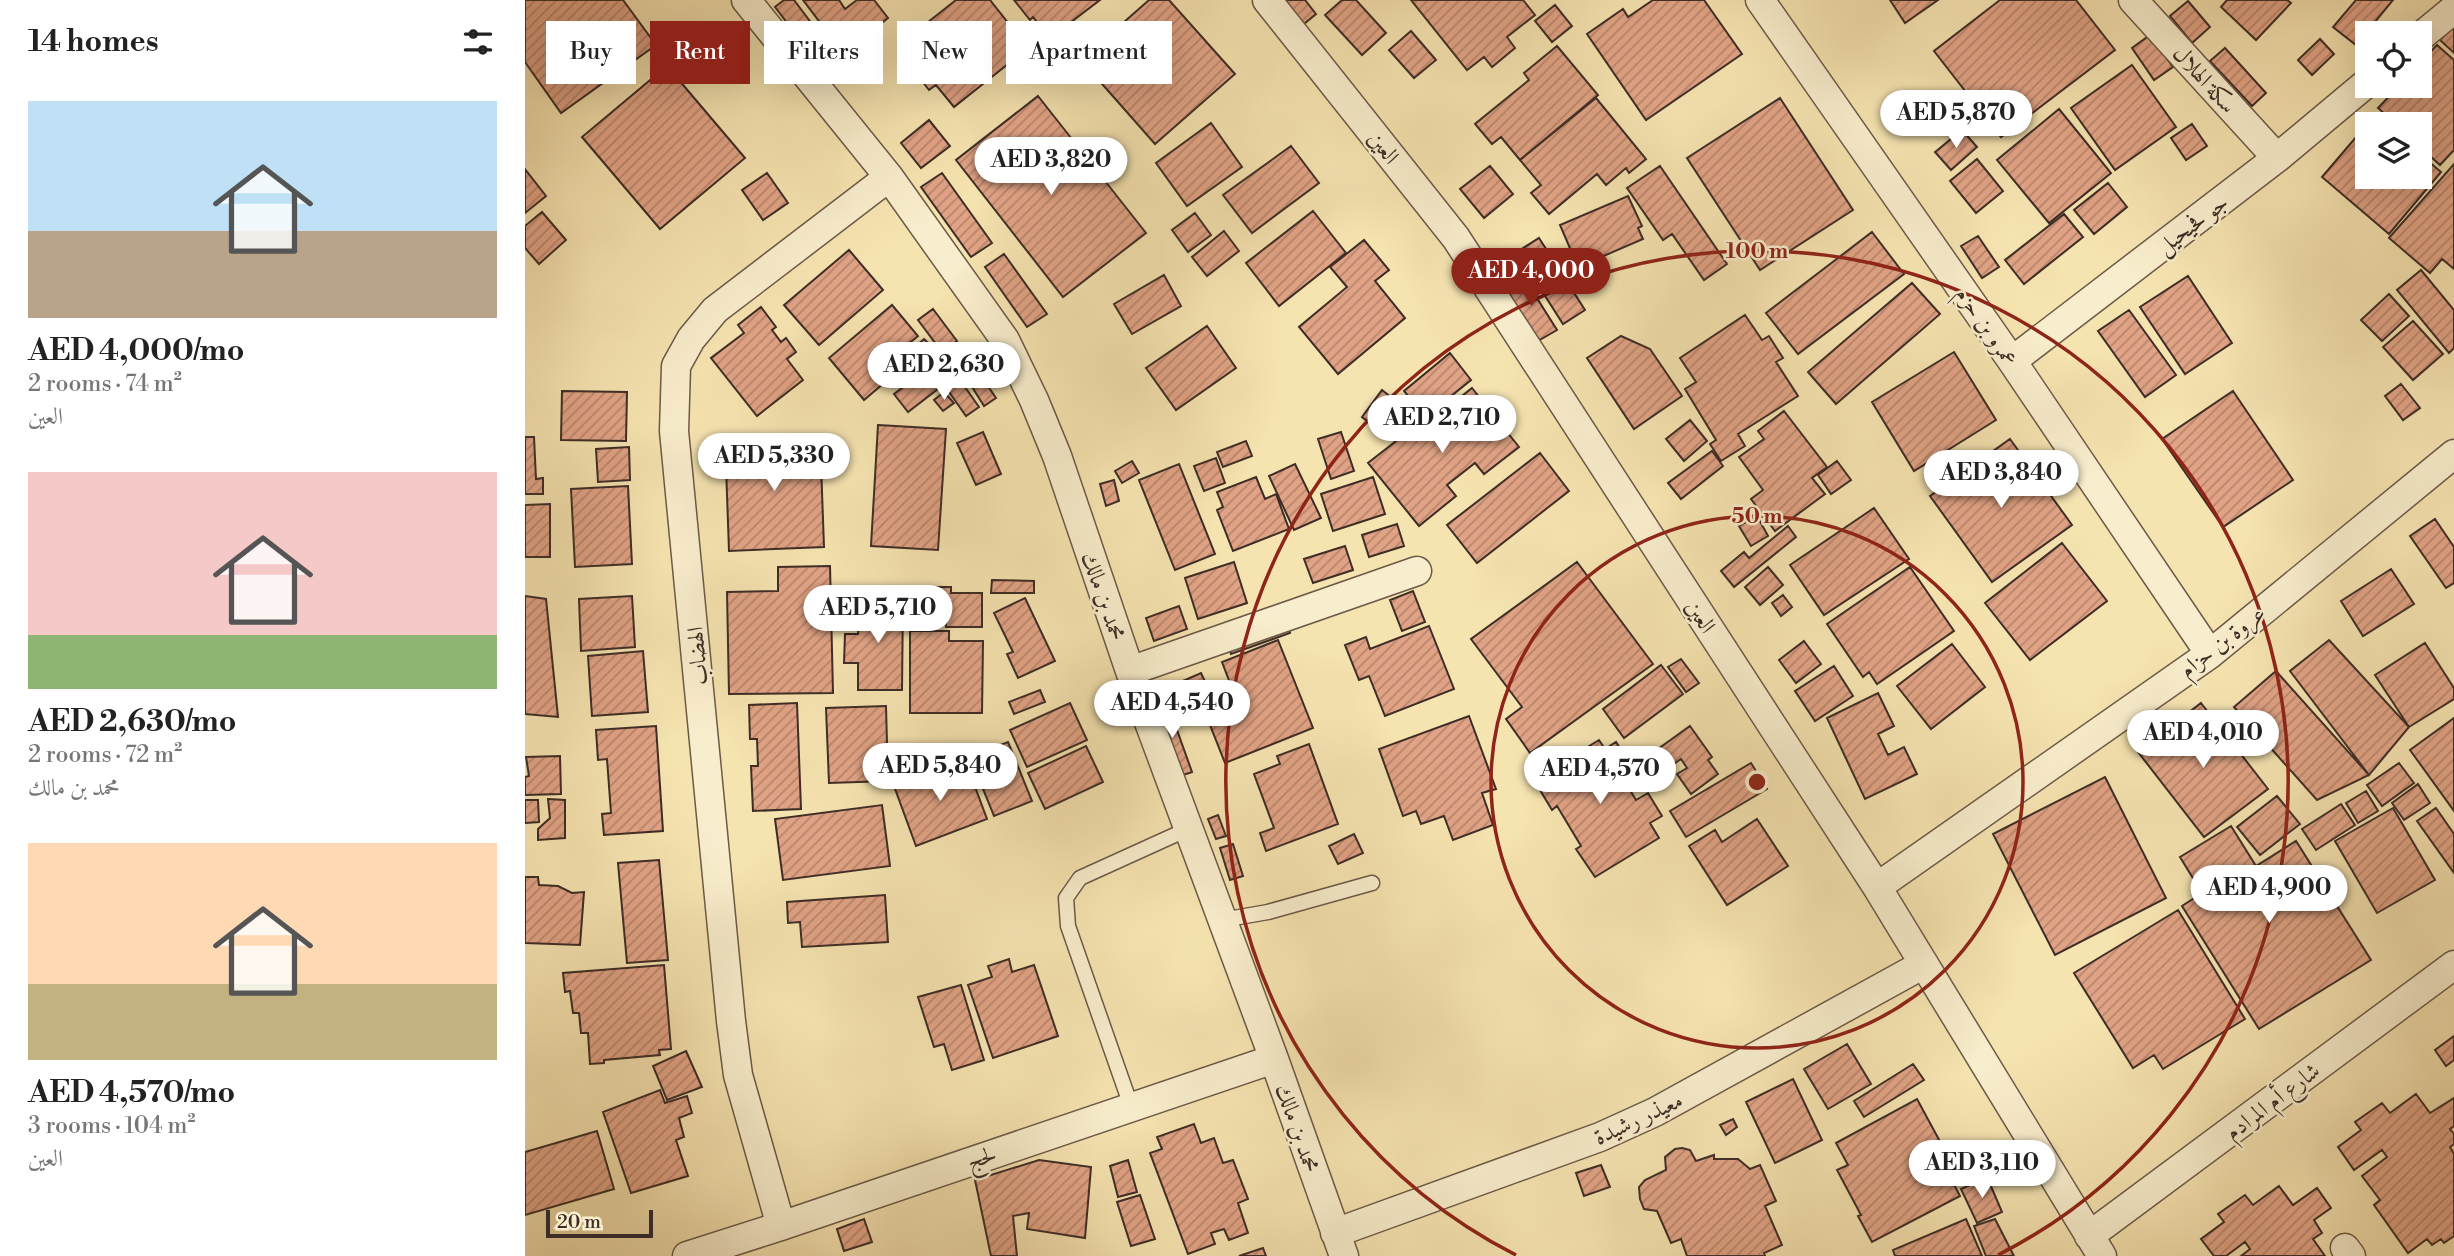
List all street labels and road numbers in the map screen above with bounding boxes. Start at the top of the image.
street label: سكة الهلال [2167,40,2242,119]
street label: العين [1361,125,1405,170]
street label: جو فحيحيل [2151,189,2235,263]
street label: عمرو بن حزم [1945,281,2024,375]
street label: محمد بن مالك [1075,548,1131,644]
street label: العين [1679,594,1721,639]
street label: عروة بن حزام [2174,599,2274,688]
street label: الهضاب [681,625,715,686]
street label: شارع أم المرادم [2218,1055,2329,1151]
street label: محمد بن مالك [1269,1080,1325,1176]
street label: معيذر رشيدة [1589,1086,1687,1152]
street label: لحج [963,1140,1002,1182]

